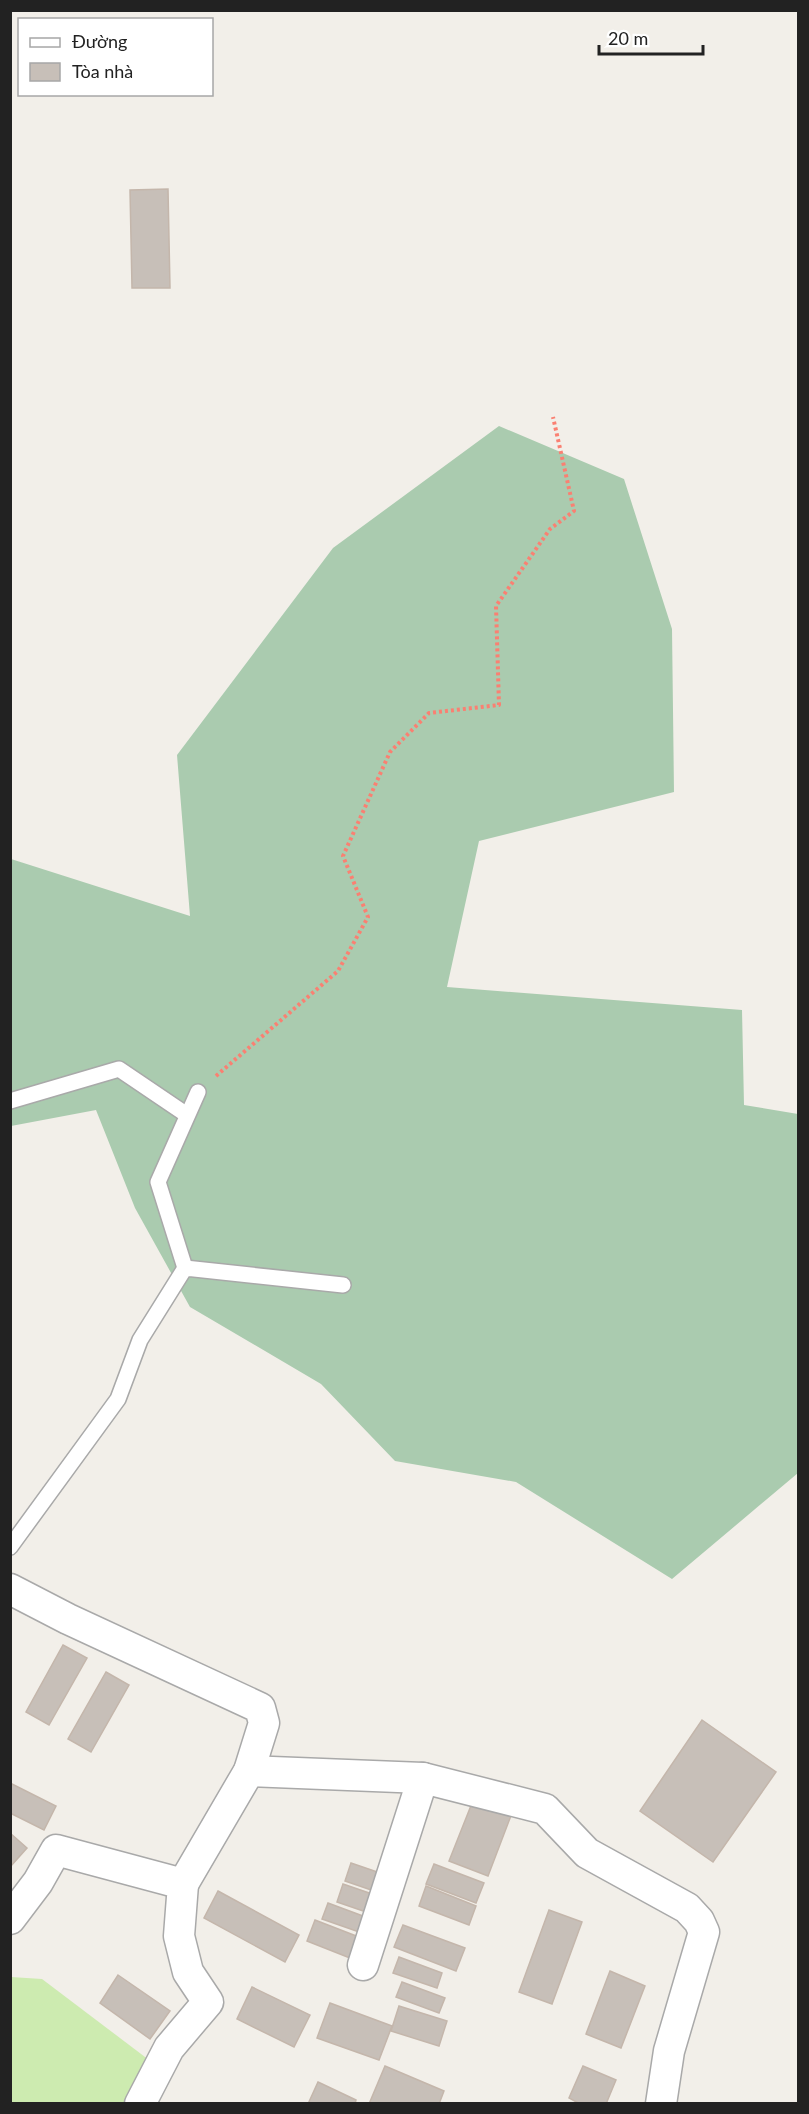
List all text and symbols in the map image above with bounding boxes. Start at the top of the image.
legend [18,18,213,96]
scale bar [599,18,702,56]
text: 20 m [608,27,648,49]
text: Đường [72,30,127,52]
text: Tòa nhà [72,60,133,82]

